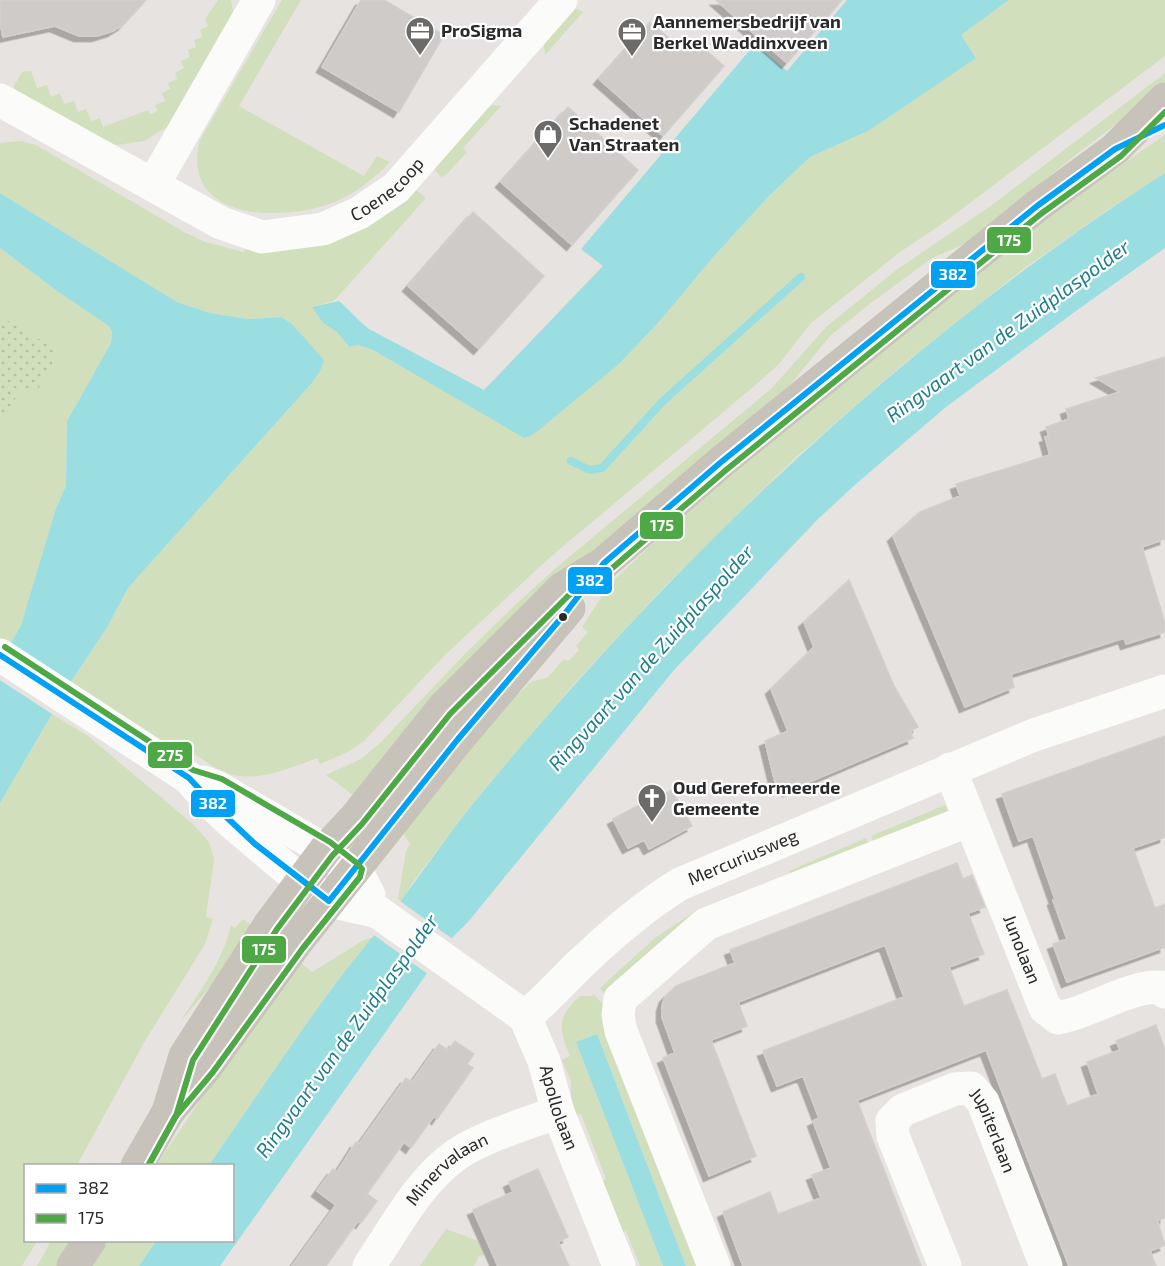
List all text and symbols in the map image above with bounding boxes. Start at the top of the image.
place label: Aannemersbedrijf van Berkel Waddinxveen [653,10,841,53]
office icon: ProSigma [404,15,436,57]
office icon: Aannemersbedrijf van Berkel Waddinxveen [616,16,648,58]
place label: ProSigma [441,19,522,41]
place label: Schadenet Van Straaten [569,112,679,155]
shop icon: Schadenet Van Straaten [532,118,564,160]
street label: Coenecoop [347,152,428,225]
line badge: 175 [986,226,1032,254]
text: 175 [997,230,1021,249]
water label: Ringvaart van de Zuidplaspolder [881,233,1135,427]
line badge: 382 [930,260,976,289]
text: 382 [939,264,967,283]
line badge: 175 [639,511,684,540]
text: 175 [650,515,674,534]
water label: Ringvaart van de Zuidplaspolder [543,539,758,775]
line badge: 382 [567,566,613,595]
text: 382 [576,570,604,589]
unlabelled marker [557,611,569,623]
line badge: 275 [147,741,193,769]
text: 275 [157,745,183,764]
place label: Oud Gereformeerde Gemeente [673,776,840,819]
church icon: Oud Gereformeerde Gemeente [636,782,668,824]
line badge: 382 [190,789,236,818]
text: 382 [199,793,227,812]
street label: Mercuriusweg [684,824,801,889]
water label: Ringvaart van de Zuidplaspolder [250,908,443,1162]
street label: Junolaan [999,911,1046,987]
line badge: 175 [241,935,287,964]
text: 175 [252,939,276,958]
street label: Apollolaan [536,1062,584,1153]
street label: Jupiterlaan [965,1082,1021,1176]
street label: Minervalaan [400,1127,491,1209]
legend [24,1164,234,1242]
text: 382 [78,1176,109,1198]
text: 175 [78,1206,104,1228]

